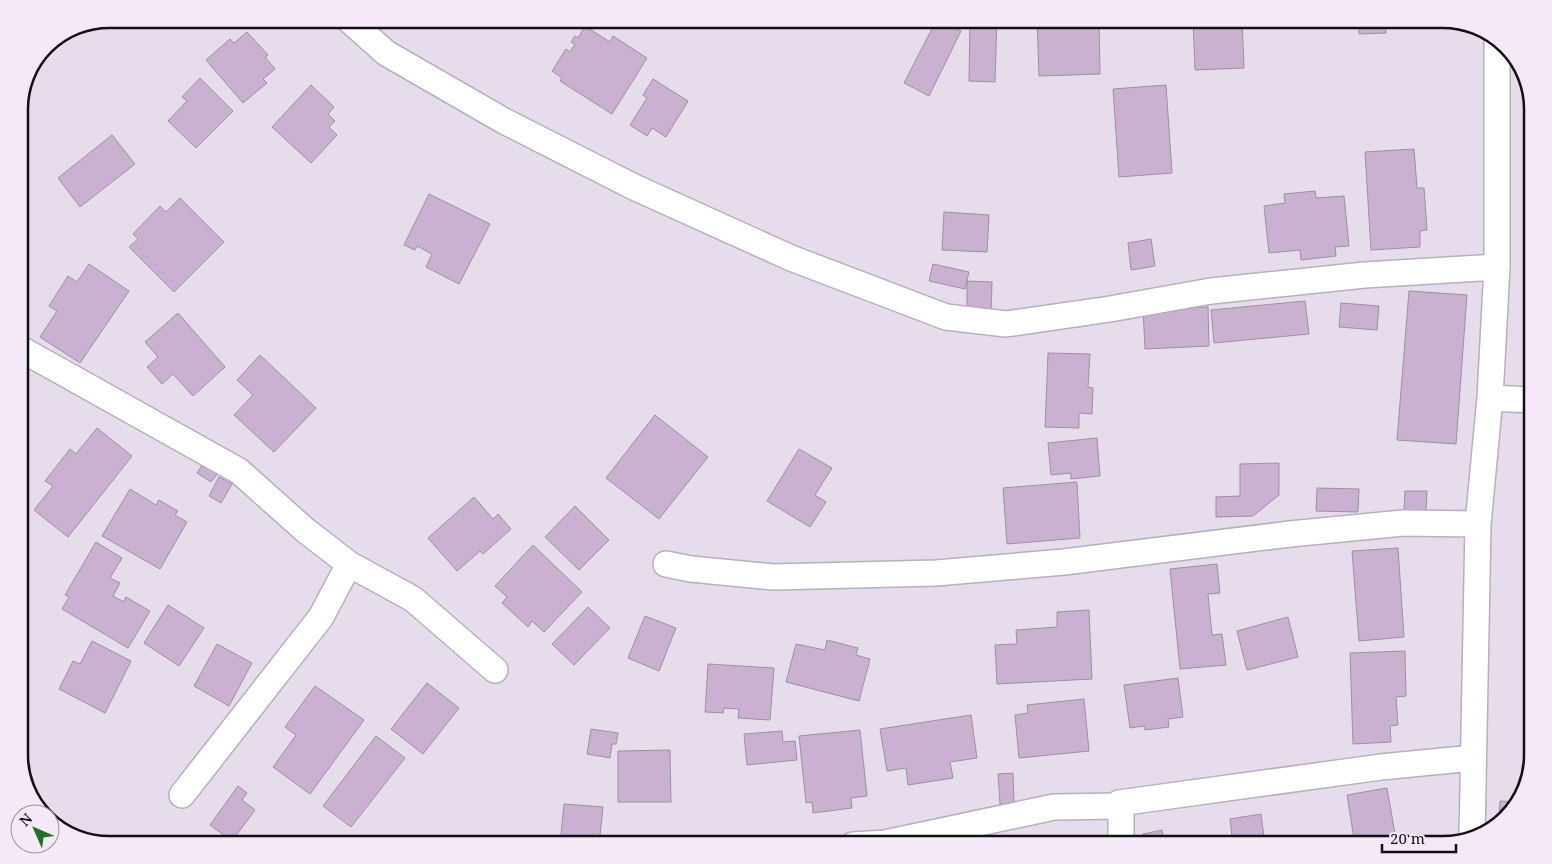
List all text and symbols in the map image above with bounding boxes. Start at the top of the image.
north arrow [10,804,60,854]
text: N [15,809,36,830]
scale bar [1382,822,1456,854]
text: 20 m [1390,828,1425,848]

